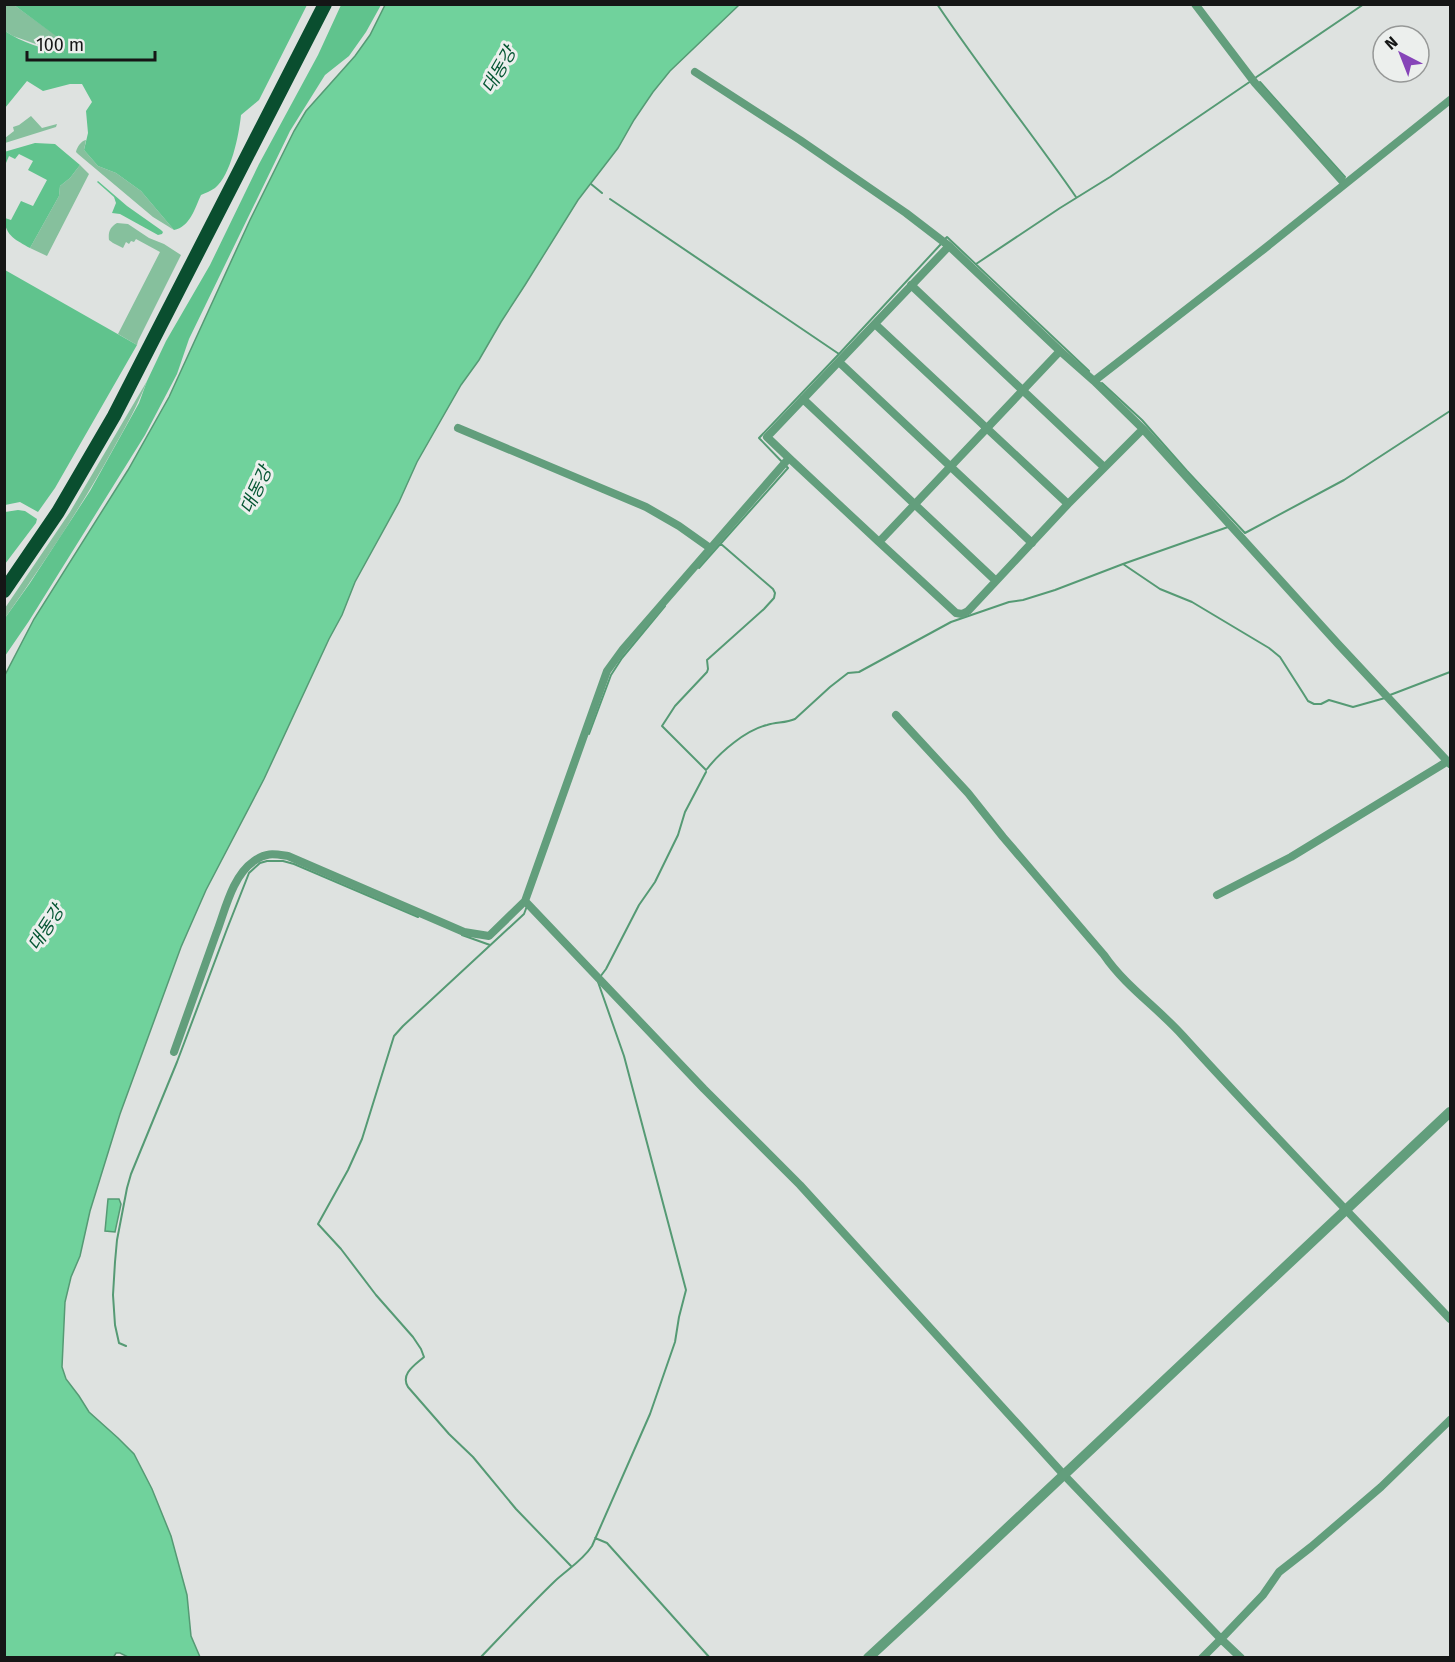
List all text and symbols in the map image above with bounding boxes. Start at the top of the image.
scale bar [27,24,154,62]
north arrow [1371,24,1431,84]
text: N [1381,33,1402,54]
text: 100 m [36,34,84,56]
water label: 대동강 [477,41,522,97]
water label: 대동강 [236,461,277,517]
water label: 대동강 [23,899,70,955]

